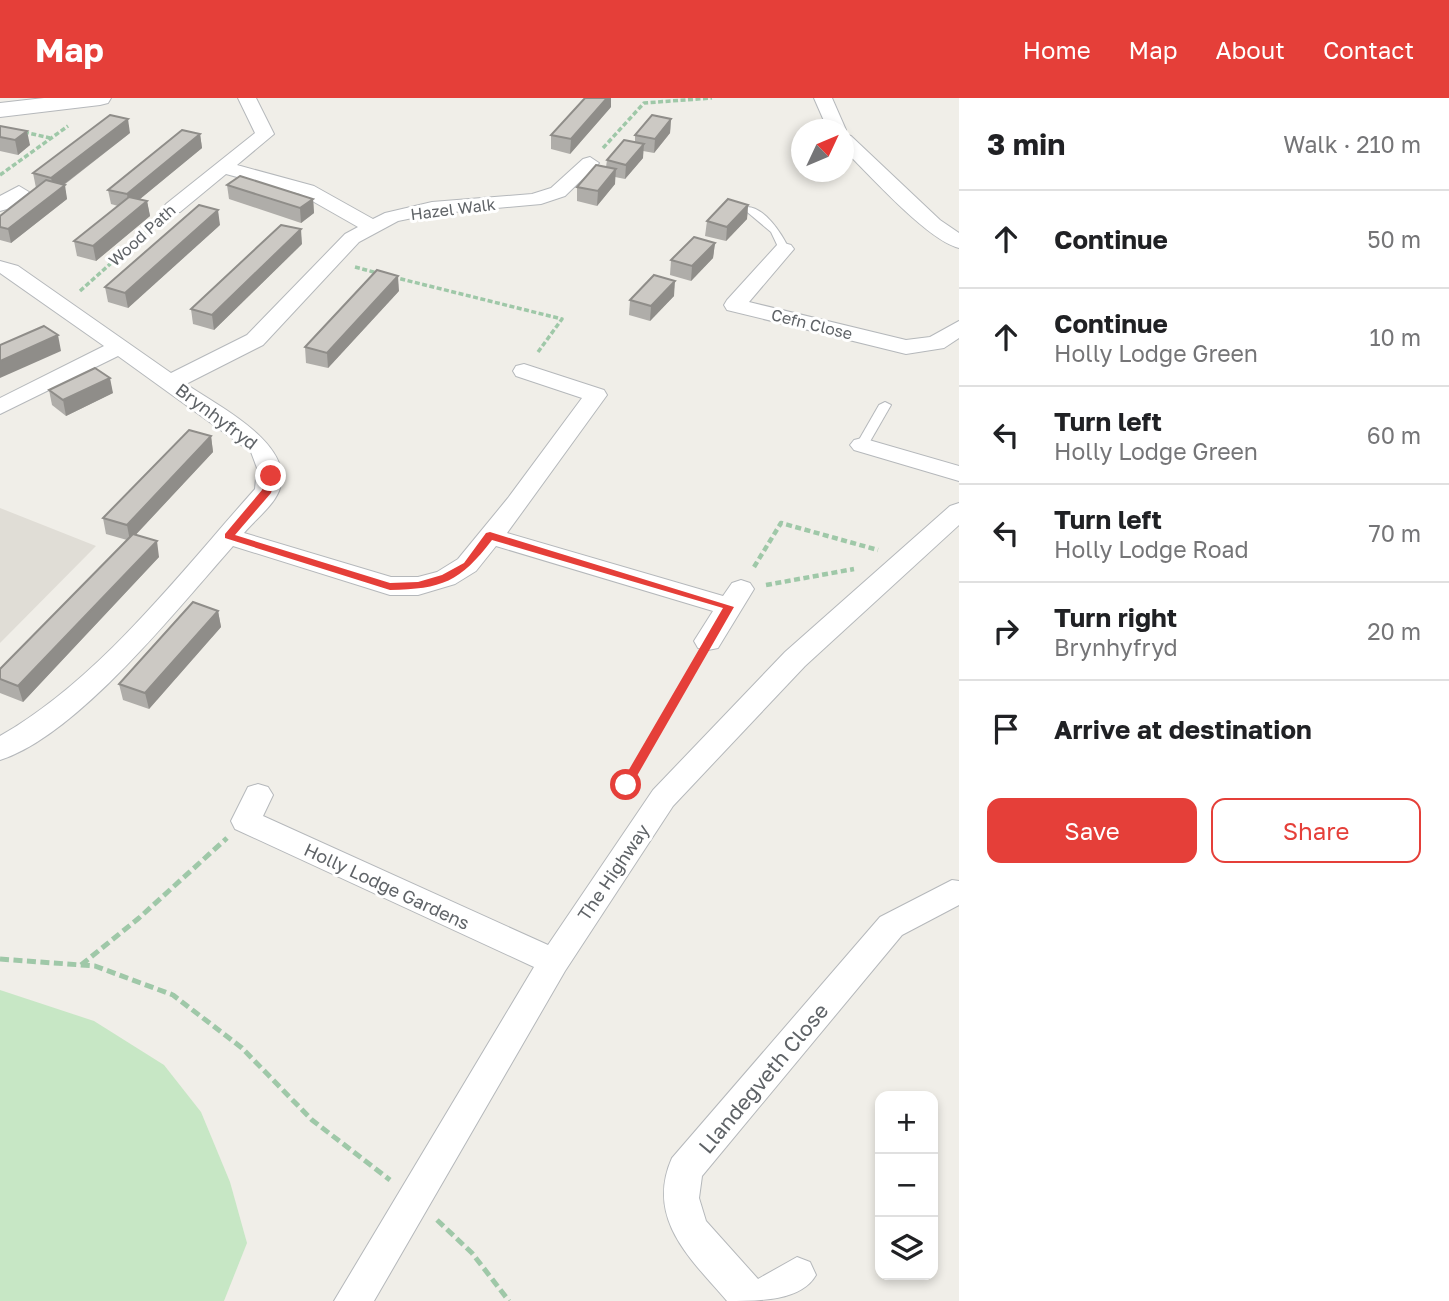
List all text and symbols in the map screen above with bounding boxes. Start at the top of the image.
text: Map [35,30,104,69]
text: Home [1023,35,1091,64]
text: Map [1129,35,1178,64]
text: About [1216,35,1285,64]
text: Contact [1323,35,1414,64]
north arrow [791,119,854,182]
text: 3 min [987,126,1065,162]
text: Walk · 210 m [1283,130,1421,158]
street label: Hazel Walk [409,194,497,224]
street label: Wood Path [104,200,180,270]
icon: ahead [987,220,1025,258]
text: Continue [1054,224,1168,255]
text: 50 m [1367,225,1421,253]
street label: Cefn Close [769,304,855,344]
text: Continue [1054,308,1168,339]
icon: ahead [987,318,1025,356]
text: 10 m [1369,323,1421,351]
text: Holly Lodge Green [1054,339,1258,367]
street label: Brynhyfryd [172,378,262,454]
text: Turn left [1054,406,1162,437]
icon: left [987,416,1025,454]
text: 60 m [1367,421,1421,449]
text: Holly Lodge Green [1054,437,1258,465]
route end [255,460,286,491]
text: Turn left [1054,504,1162,535]
icon: left [987,514,1025,552]
text: 70 m [1368,519,1421,547]
text: Holly Lodge Road [1054,535,1249,563]
text: Turn right [1054,602,1177,633]
icon: right [987,612,1025,650]
text: 20 m [1367,617,1421,645]
text: Brynhyfryd [1054,633,1178,661]
icon: arrive [987,710,1025,748]
text: Arrive at destination [1054,714,1312,745]
route start [610,769,641,800]
button: Save [987,798,1197,863]
button: Share [1211,798,1421,863]
street label: The Highway [573,820,653,924]
street label: Holly Lodge Gardens [301,838,473,934]
street label: Llandegveth Close [693,998,833,1158]
map controls [875,1091,938,1280]
button: + [875,1091,938,1154]
button: − [875,1154,938,1217]
button: layers [875,1217,938,1280]

